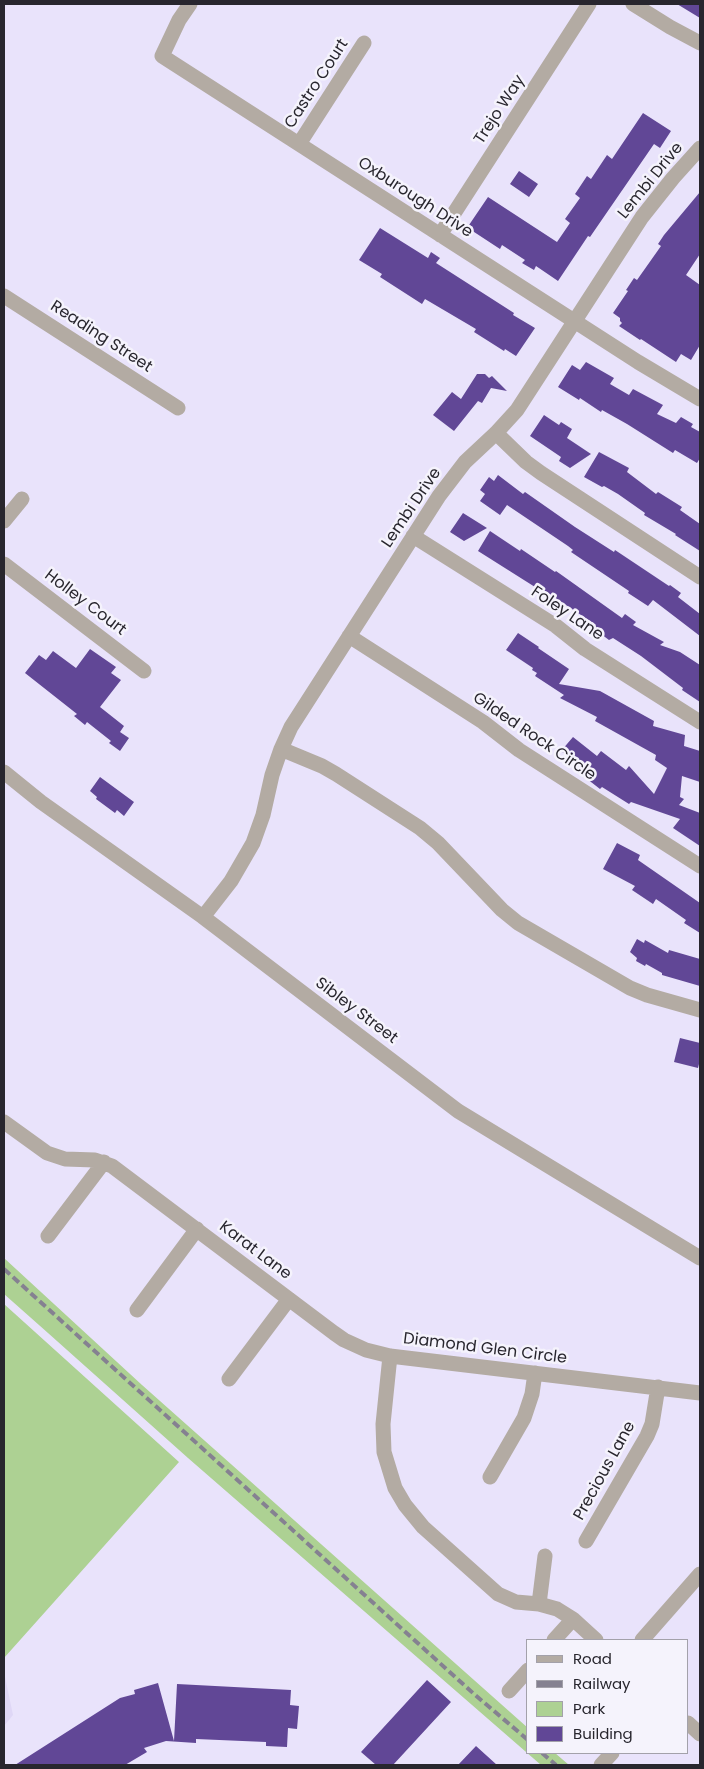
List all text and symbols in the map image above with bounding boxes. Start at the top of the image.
street label: Castro Court [281,36,353,132]
street label: Trejo Way [471,72,529,148]
street label: Lembi Drive [614,139,688,223]
street label: Oxburough Drive [354,154,476,242]
street label: Reading Street [47,297,155,377]
street label: Lembi Drive [378,464,446,552]
street label: Holley Court [40,566,130,640]
street label: Foley Lane [527,583,607,645]
street label: Gilded Rock Circle [469,689,599,785]
street label: Sibley Street [311,974,401,1048]
street label: Karat Lane [215,1218,295,1284]
street label: Diamond Glen Circle [402,1329,568,1369]
street label: Precious Lane [570,1418,640,1524]
legend [526,1639,689,1754]
text: Road [573,1648,612,1669]
text: Railway [573,1673,631,1694]
text: Park [573,1698,605,1719]
text: Building [573,1723,633,1744]

